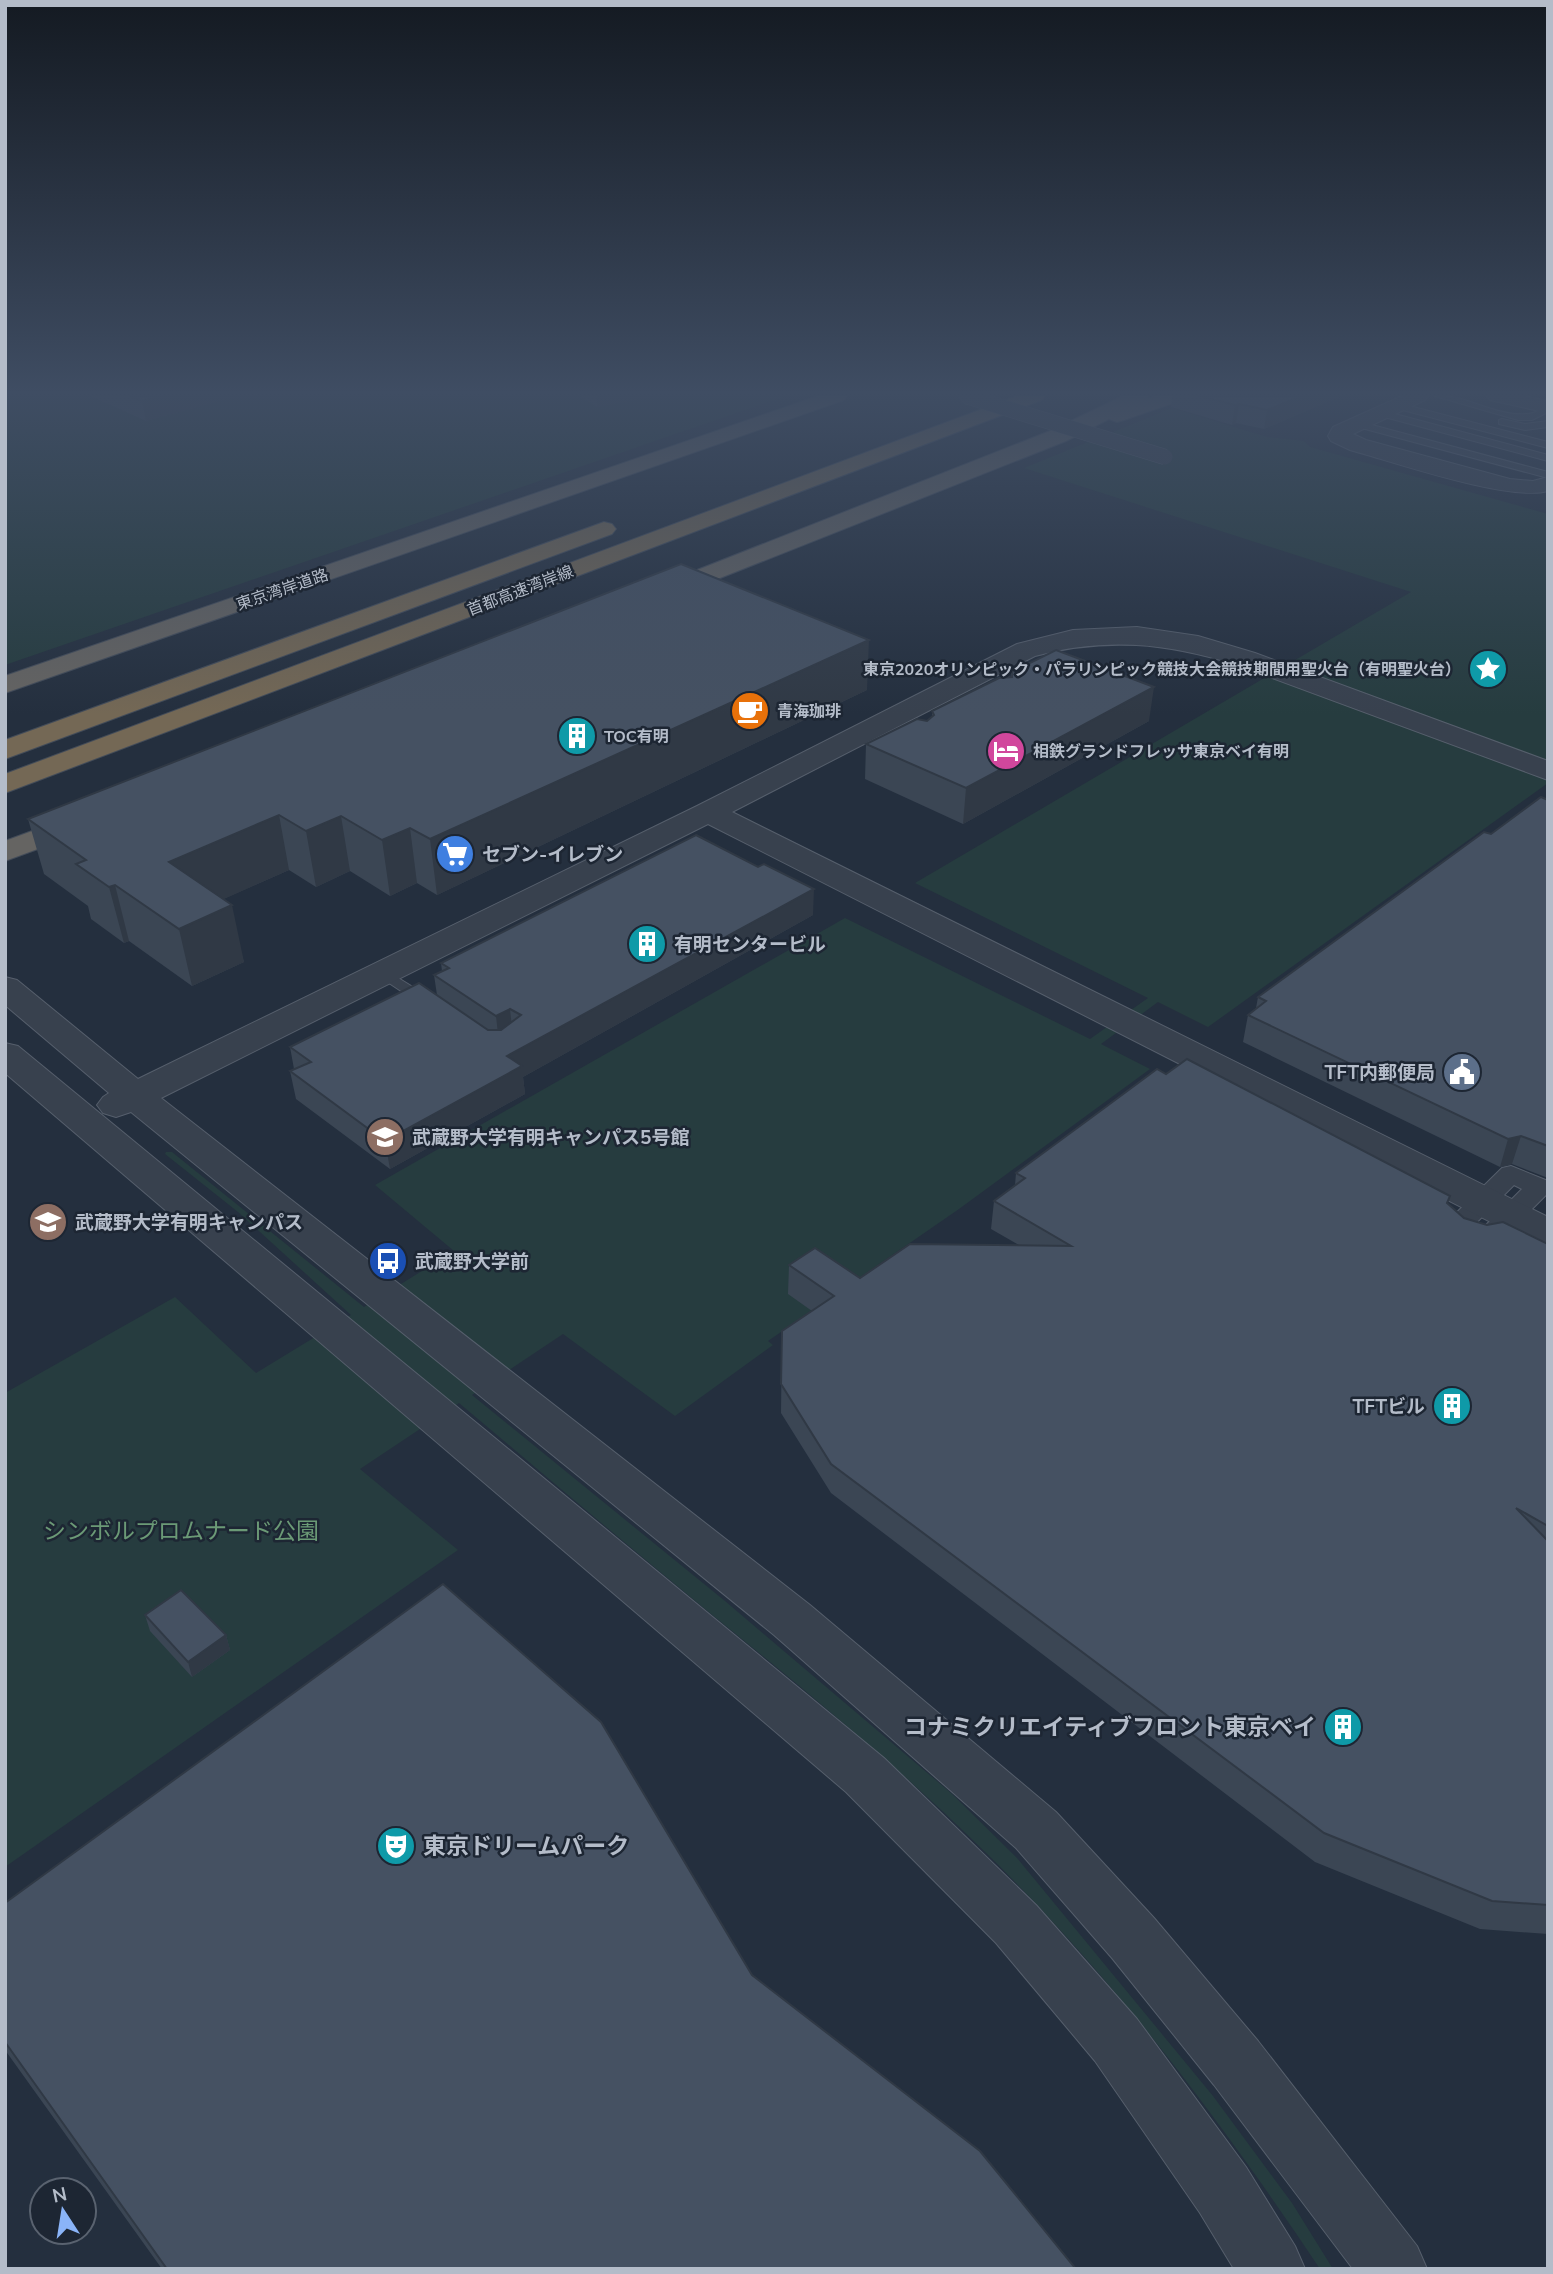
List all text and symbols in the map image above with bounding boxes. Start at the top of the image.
street label: 首都高速湾岸線 [464,561,577,621]
street label: 東京湾岸道路 [233,564,331,616]
place icon: 東京2020オリンピック・パラリンピック競技大会競技期間用聖火台（有明聖火台） [1467,648,1509,690]
place label: 東京2020オリンピック・パラリンピック競技大会競技期間用聖火台（有明聖火台） [863,659,1461,681]
cafe icon: 青海珈琲 [729,690,771,732]
place label: 青海珈琲 [777,701,841,723]
building icon: TOC有明 [556,715,598,757]
place label: TOC有明 [604,726,669,748]
hotel icon: 相鉄グランドフレッサ東京ベイ有明 [985,730,1027,772]
place label: 相鉄グランドフレッサ東京ベイ有明 [1033,741,1289,763]
supermarket icon: セブン-イレブン [434,833,476,875]
place label: セブン-イレブン [482,842,623,868]
building icon: 有明センタービル [626,923,668,965]
place label: 有明センタービル [674,932,826,958]
public building icon: TFT内郵便局 [1441,1051,1483,1093]
place label: TFT内郵便局 [1325,1060,1435,1086]
school or university icon: 武蔵野大学有明キャンパス5号館 [364,1116,406,1158]
place label: 武蔵野大学有明キャンパス5号館 [412,1125,689,1151]
school or university icon: 武蔵野大学有明キャンパス [27,1201,69,1243]
place label: 武蔵野大学有明キャンパス [75,1210,303,1236]
bus stop icon: 武蔵野大学前 [367,1240,409,1282]
place label: 武蔵野大学前 [415,1249,529,1275]
building icon: TFTビル [1431,1385,1473,1427]
place label: TFTビル [1353,1394,1425,1420]
park label: シンボルプロムナード公園 [43,1516,319,1547]
building icon: コナミクリエイティブフロント東京ベイ [1322,1706,1364,1748]
place label: コナミクリエイティブフロント東京ベイ [904,1712,1316,1743]
theatre icon: 東京ドリームパーク [375,1825,417,1867]
place label: 東京ドリームパーク [423,1831,629,1862]
north arrow [28,2176,98,2246]
text: N [50,2181,69,2210]

